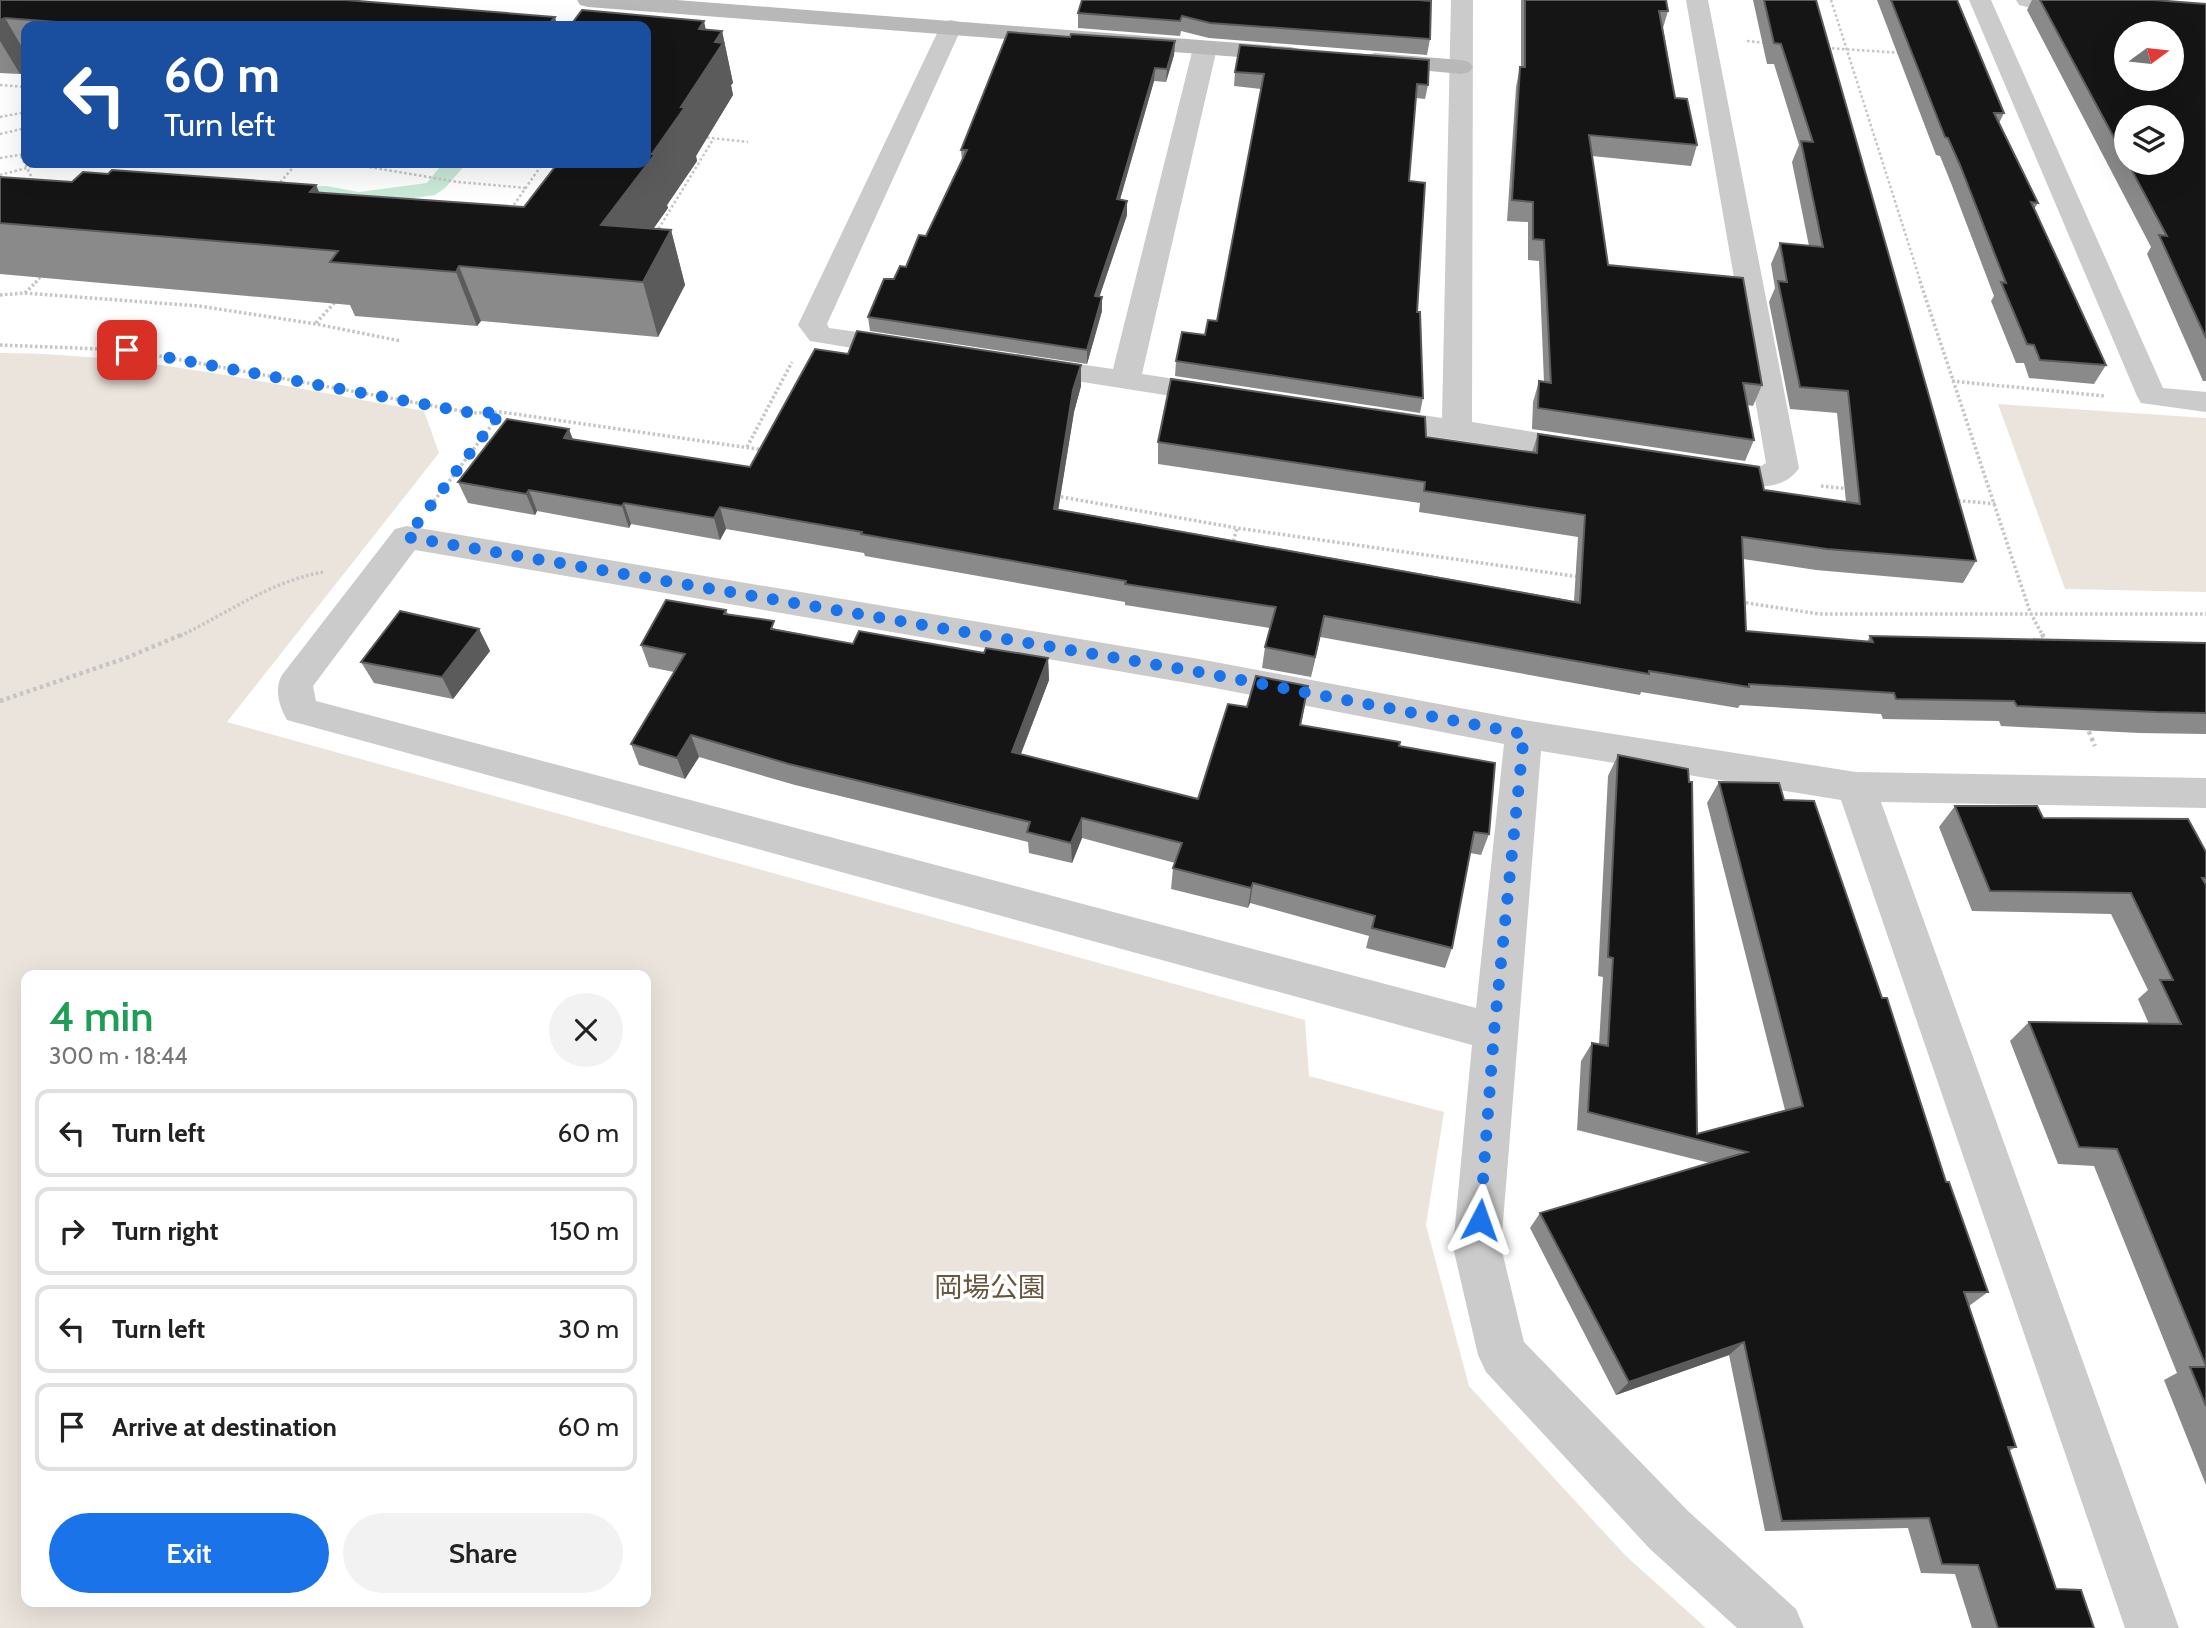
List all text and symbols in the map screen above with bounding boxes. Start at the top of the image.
north arrow [2114,21,2184,91]
map controls [2114,21,2184,175]
text: 60 m [164,45,280,104]
icon: left [49,49,140,140]
text: Turn left [164,105,275,144]
button: layers [2114,105,2184,175]
pin [97,320,157,380]
icon: arrive [108,331,146,369]
text: 4 min [49,990,153,1042]
button: close [549,993,623,1067]
text: 300 m · 18:44 [49,1042,188,1070]
icon: left [53,1114,91,1152]
text: Turn left [112,1117,205,1149]
text: 60 m [557,1117,619,1149]
position arrow [1443,1183,1517,1257]
icon: right [53,1212,91,1250]
text: Turn right [112,1215,218,1247]
text: 150 m [550,1215,619,1247]
park label: 岡場公園 [934,1270,1046,1304]
icon: left [53,1310,91,1348]
text: Turn left [112,1313,205,1345]
text: 30 m [558,1313,619,1345]
icon: arrive [53,1408,91,1446]
text: Arrive at destination [112,1411,337,1443]
text: 60 m [557,1411,619,1443]
button: Exit [49,1513,329,1593]
button: Share [343,1513,623,1593]

